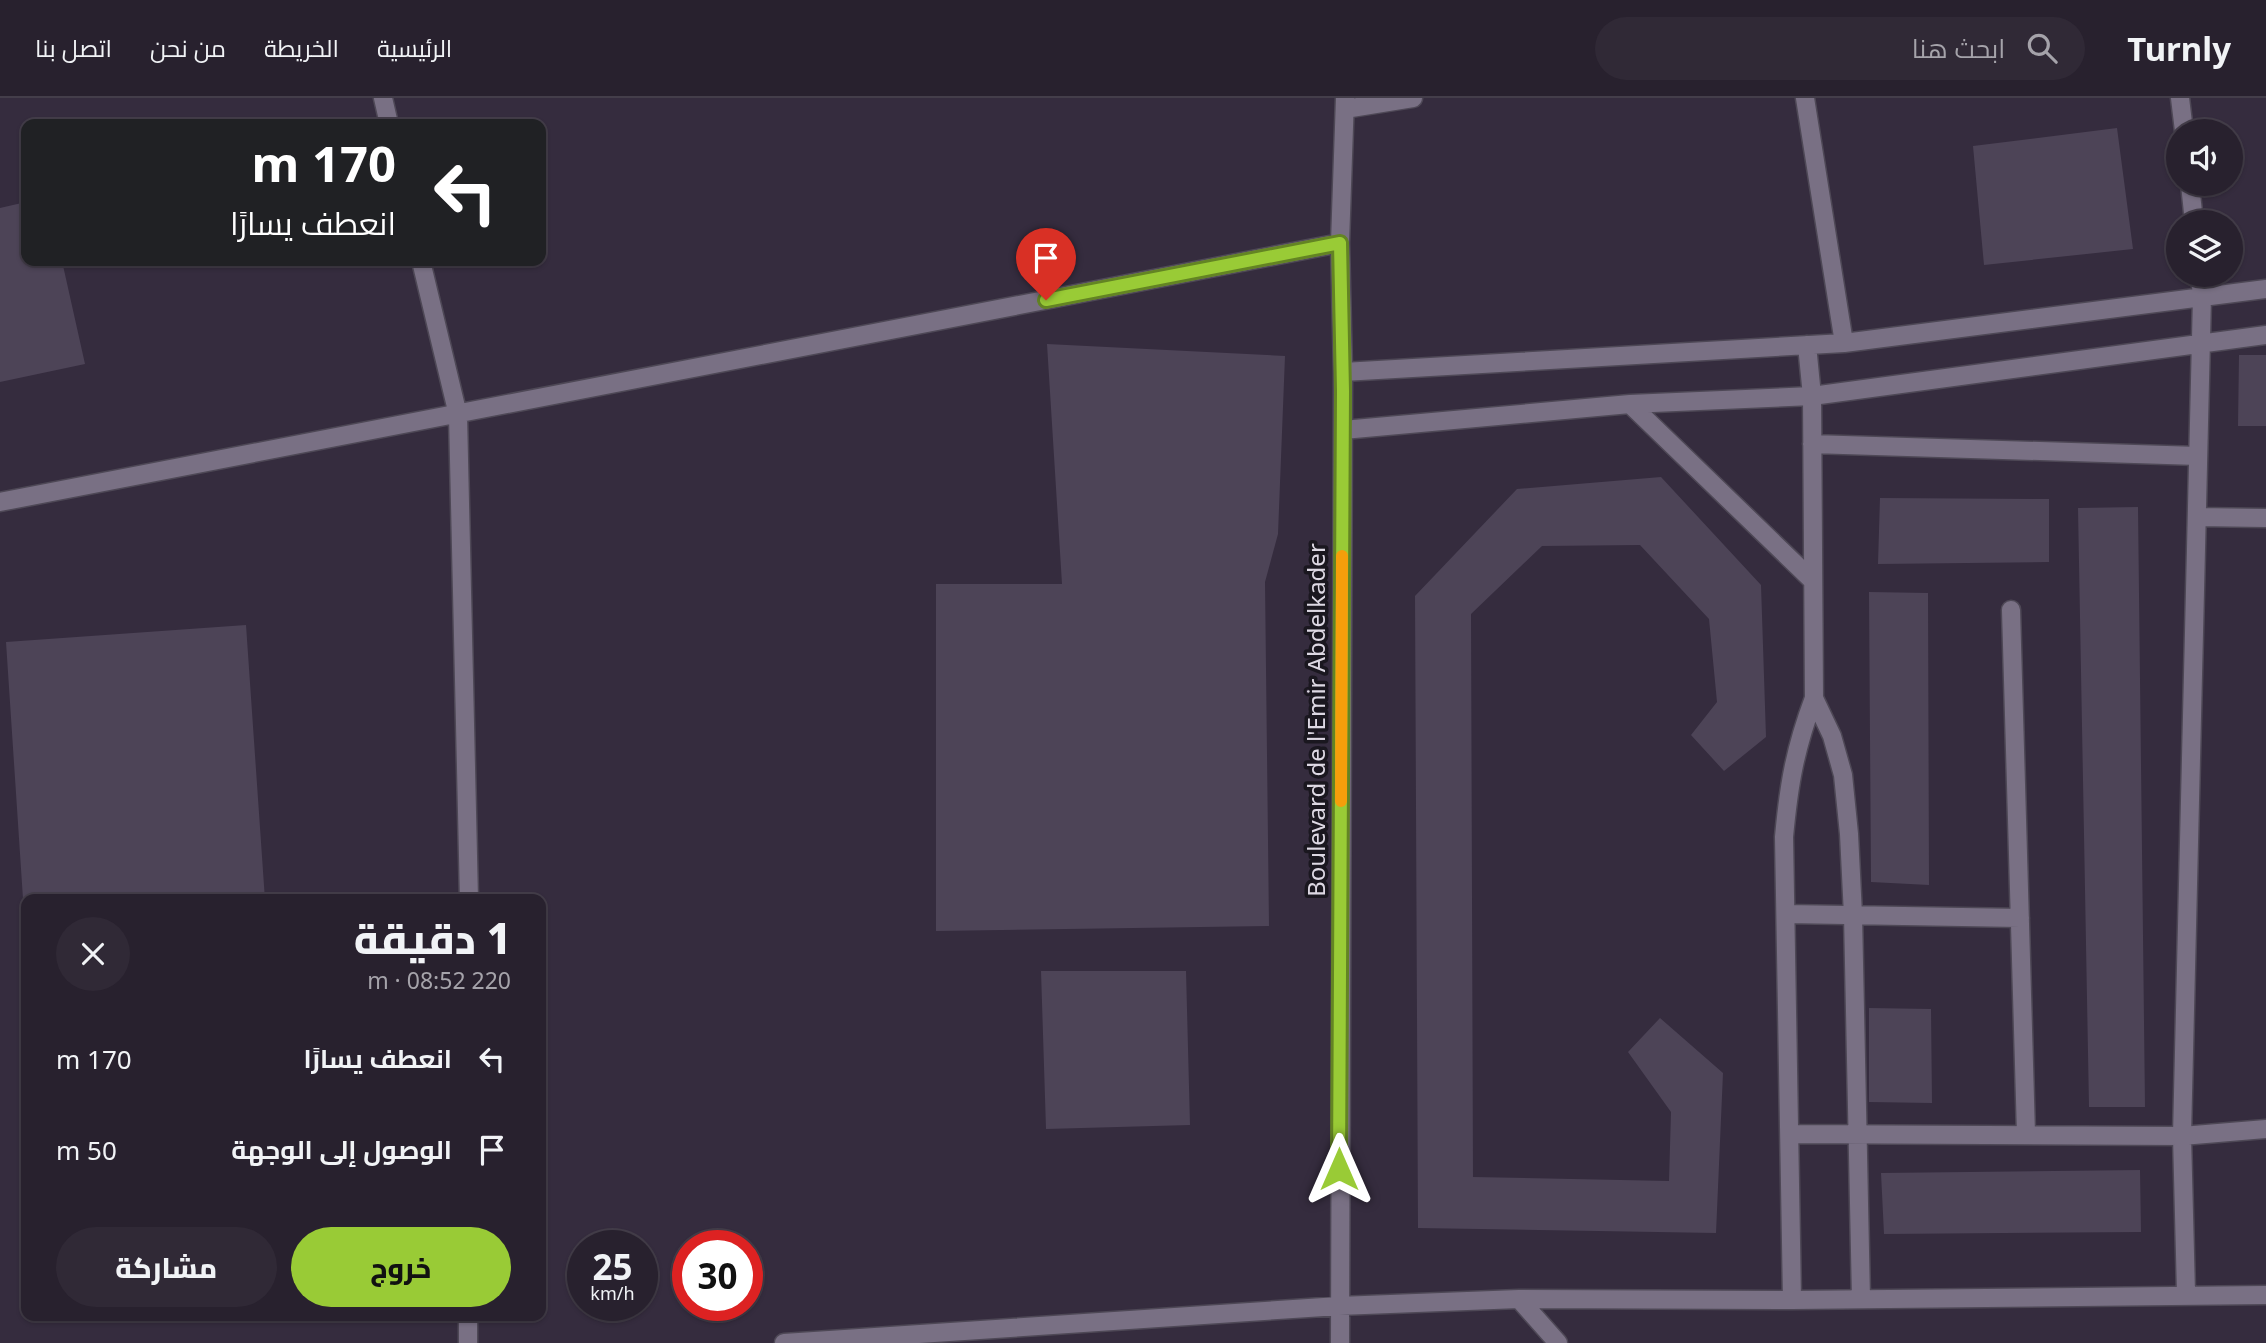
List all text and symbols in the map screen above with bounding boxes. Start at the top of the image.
search box [1595,17,2085,80]
text: Turnly [2127,26,2231,71]
icon: search [2023,29,2061,67]
text: ابحث هنا [1912,30,2005,66]
text: اتصل بنا [35,31,112,64]
text: من نحن [150,31,226,64]
text: الخريطة [264,31,339,64]
text: الرئيسية [377,31,452,64]
map controls [2166,119,2243,287]
button: sound [2166,119,2243,196]
text: 170 m [251,130,396,196]
icon: left [420,147,511,238]
text: انعطف يسارًا [230,201,396,244]
button: layers [2166,210,2243,287]
pin [1016,228,1076,300]
icon: arrive [1027,239,1065,277]
street label: Boulevard de l'Emir Abdelkader [1299,543,1332,897]
text: 1 دقيقة [354,909,511,966]
button: close [56,917,130,991]
text: 220 m · 08:52 [367,964,511,996]
text: انعطف يسارًا [303,1040,452,1076]
icon: left [473,1040,511,1078]
text: 170 m [56,1041,132,1077]
text: الوصول إلى الوجهة [231,1131,452,1167]
icon: arrive [473,1131,511,1169]
text: 50 m [56,1132,117,1168]
position arrow [1302,1132,1376,1206]
button: مشاركة [56,1227,277,1307]
button: خروج [291,1227,511,1307]
speed limit sign: 30 [672,1230,763,1321]
text: 25 [592,1243,633,1290]
text: km/h [590,1281,635,1305]

